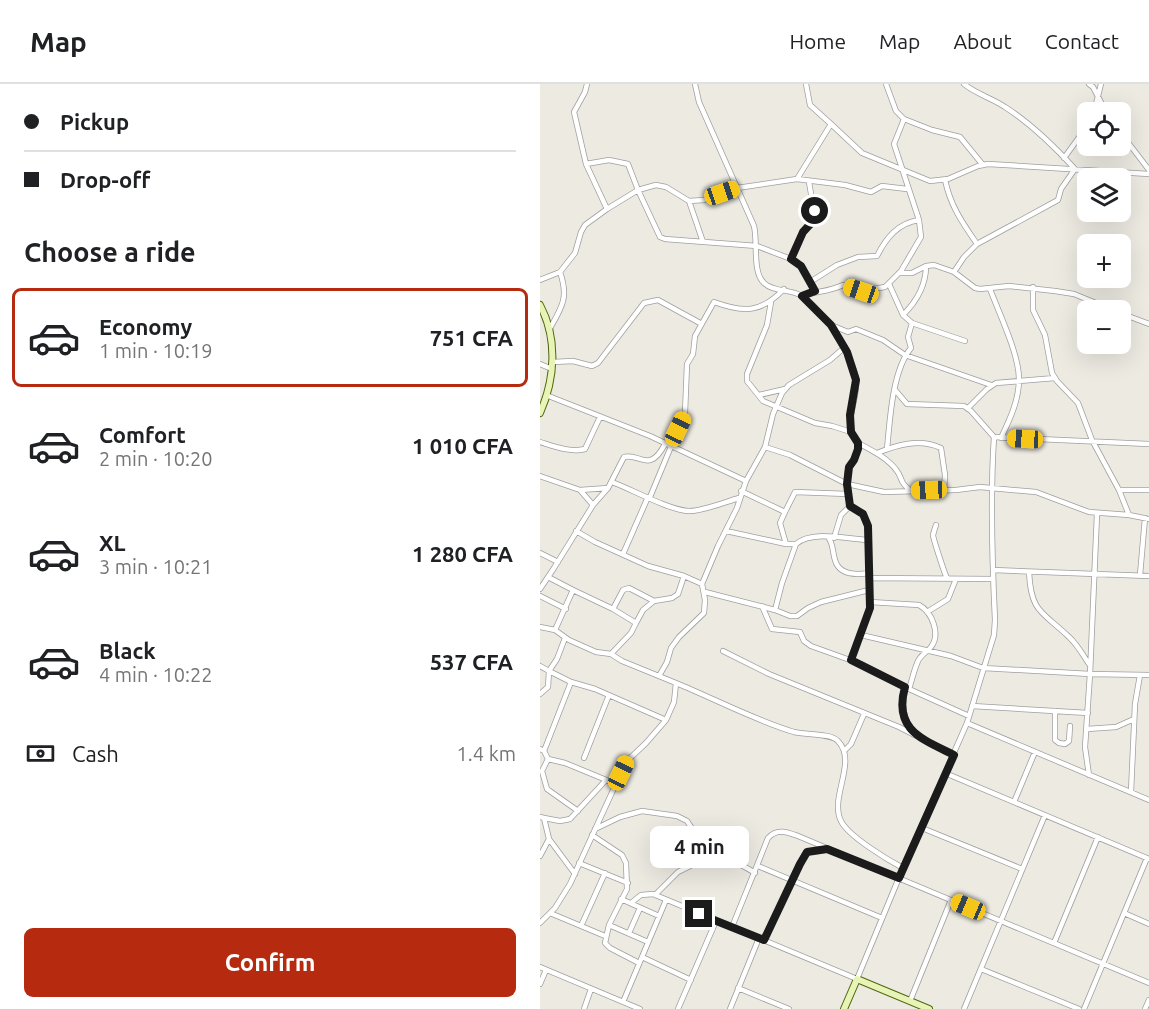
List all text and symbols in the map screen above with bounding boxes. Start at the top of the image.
text: Map [30,26,87,57]
text: Home [789,29,846,53]
text: Map [879,29,920,53]
text: About [953,29,1012,53]
text: Contact [1045,29,1119,53]
map controls [1077,102,1131,354]
button: locate [1077,102,1131,156]
text: Pickup [60,109,129,134]
text: Drop-off [60,167,150,192]
button: layers [1077,168,1131,222]
car [702,179,742,207]
route start [801,197,828,224]
button: + [1077,234,1131,288]
text: Choose a ride [24,237,196,267]
car [841,277,881,305]
button: − [1077,300,1131,354]
icon: car [27,311,81,365]
text: Economy [99,314,192,339]
text: 751 CFA [430,325,513,350]
text: 1 min · 10:19 [99,339,213,362]
car [662,409,694,449]
icon: car [27,419,81,473]
text: Comfort [99,422,186,447]
car [1007,429,1043,449]
text: 1 010 CFA [412,433,513,458]
text: 2 min · 10:20 [99,447,213,470]
car [911,480,947,500]
icon: car [27,527,81,581]
text: XL [99,530,126,555]
text: 1 280 CFA [412,541,513,566]
text: 3 min · 10:21 [99,555,213,578]
icon: car [27,635,81,689]
text: Black [99,638,156,663]
text: 537 CFA [430,649,513,674]
text: 4 min · 10:22 [99,663,213,686]
icon: cash [24,737,57,770]
text: Cash [72,741,119,766]
text: 1.4 km [457,742,516,765]
car [605,753,637,793]
callout: 4 min [650,827,748,869]
text: 4 min [674,835,725,858]
car [948,892,988,922]
route end [685,900,712,927]
button: Confirm [24,928,516,997]

